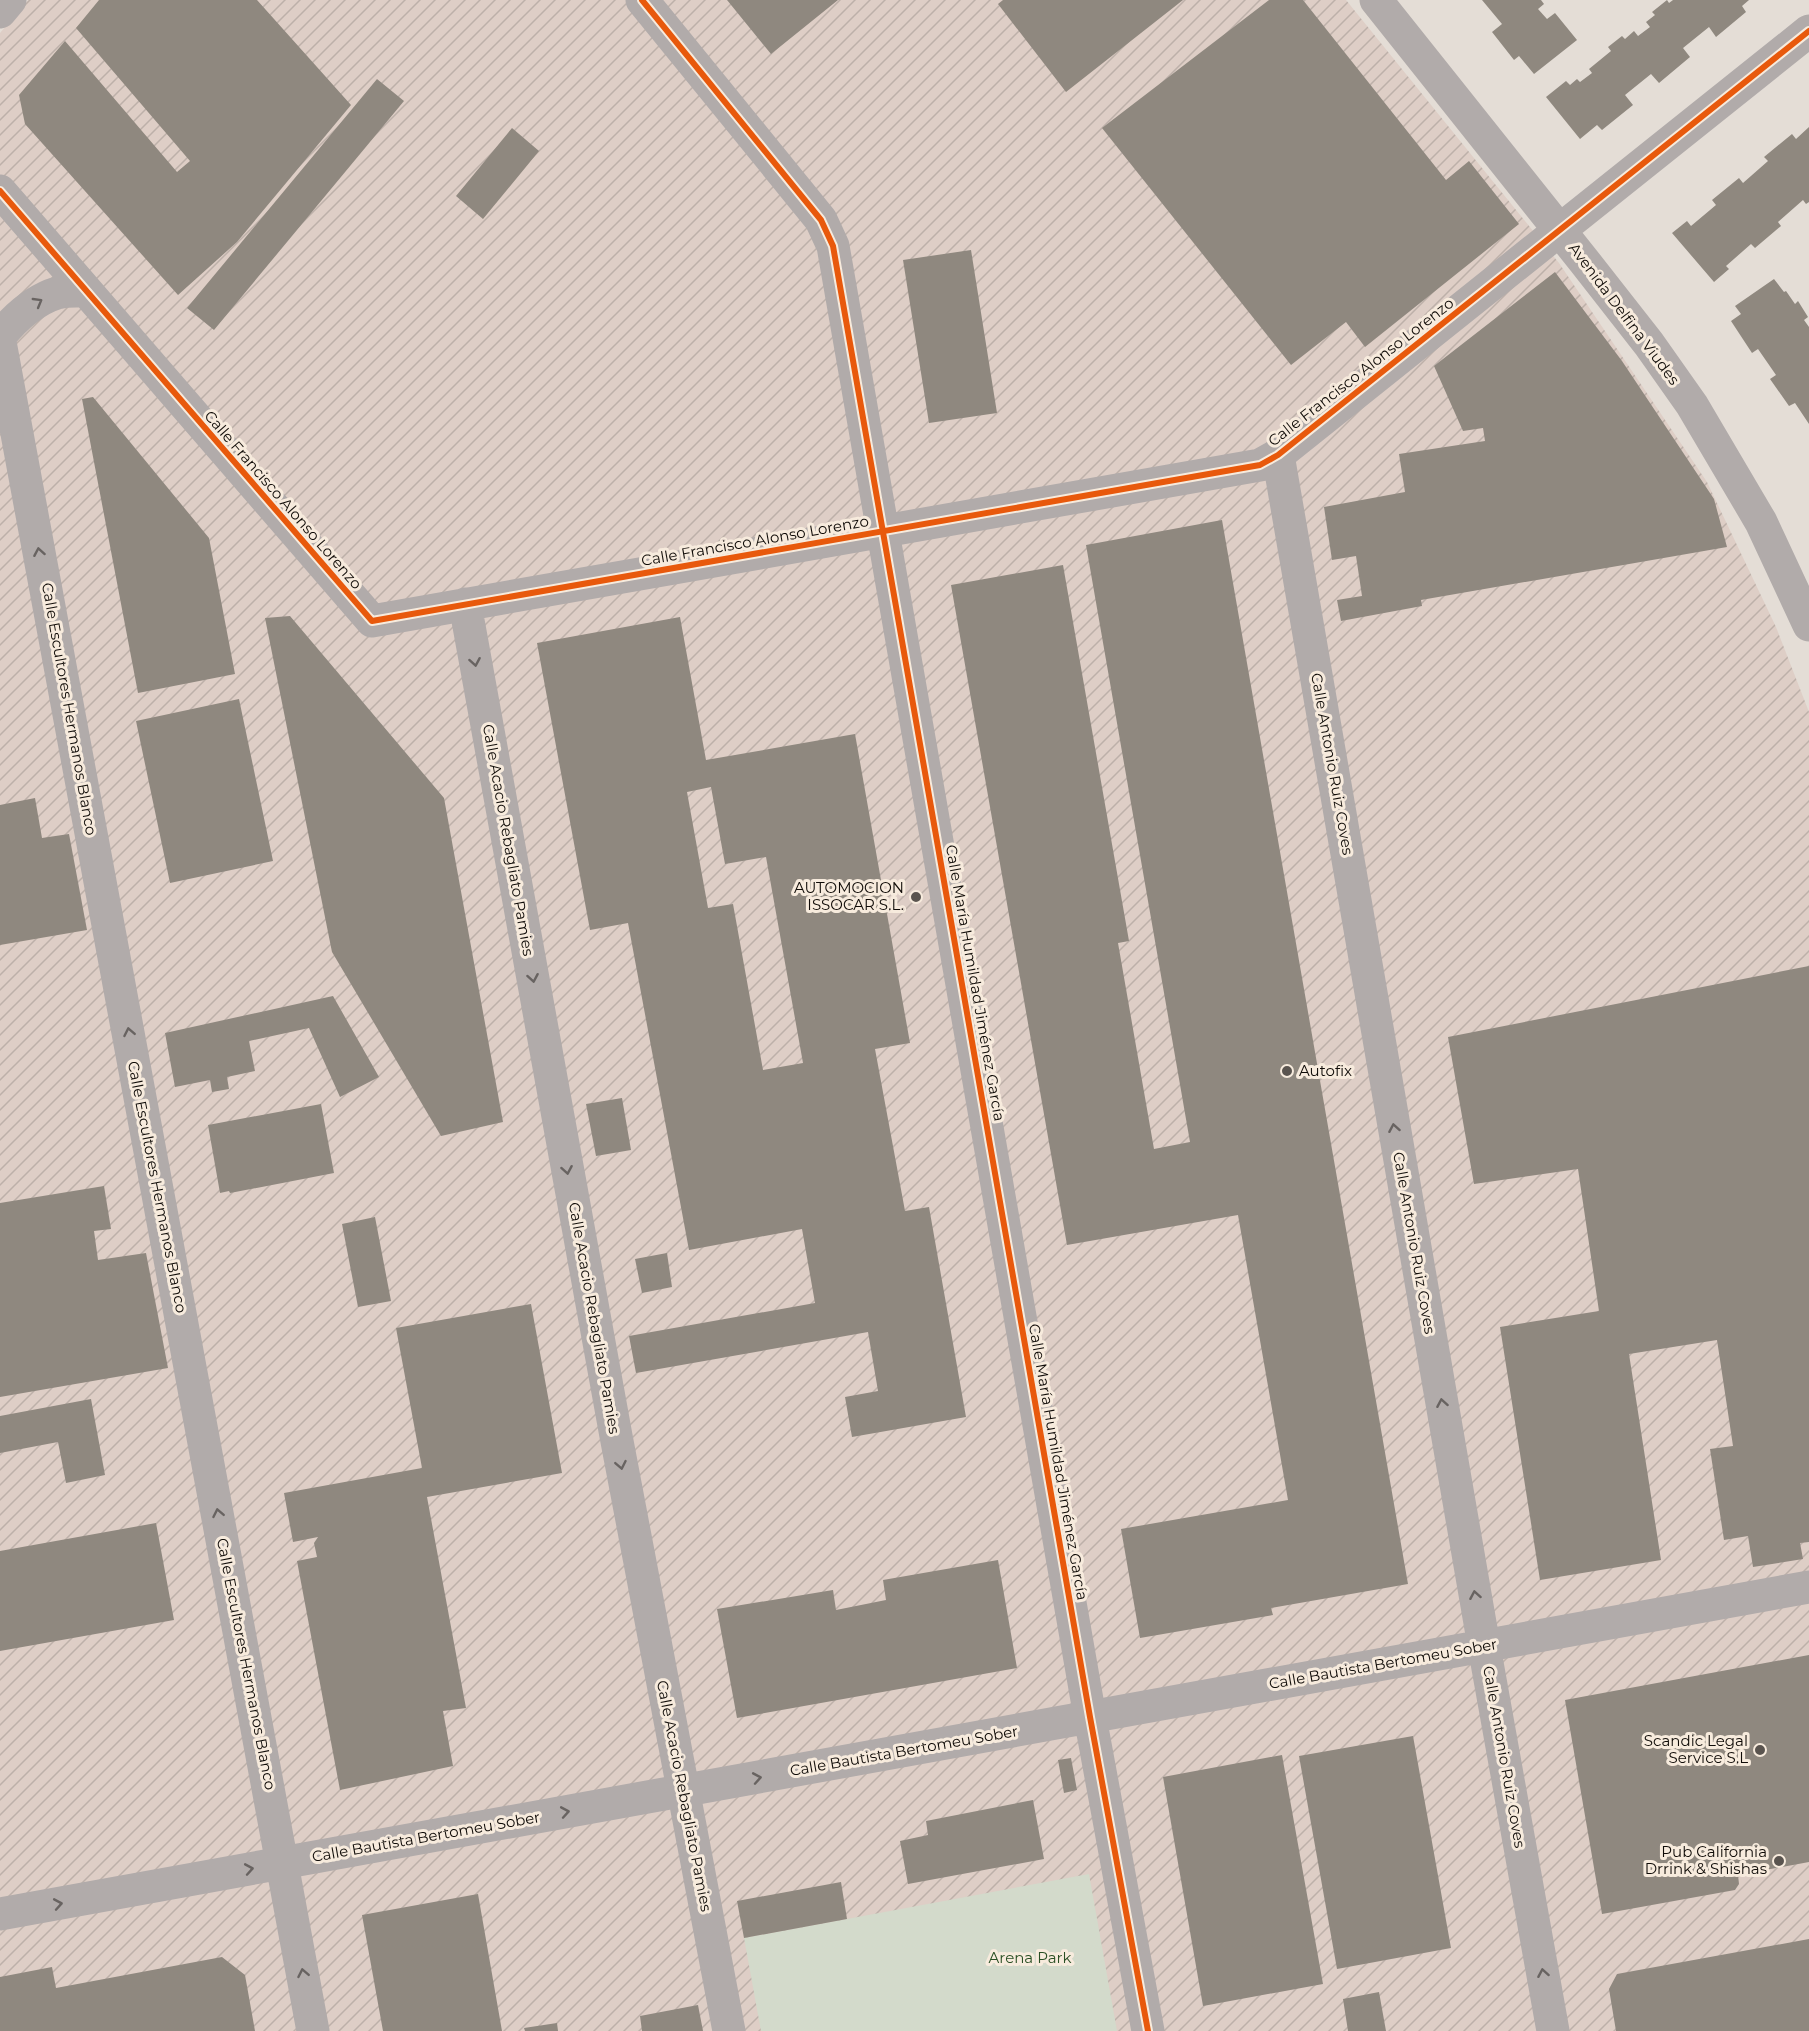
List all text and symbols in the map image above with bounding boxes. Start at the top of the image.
street label: Avenida Delfina Viudes [1565,239,1684,388]
street label: Calle Francisco Alonso Lorenzo [1264,293,1457,450]
one-way arrow [32,298,42,310]
street label: Calle Francisco Alonso Lorenzo [201,406,366,593]
street label: Calle Francisco Alonso Lorenzo [640,511,870,570]
one-way arrow [34,547,46,556]
street label: Calle Escultores Hermanos Blanco [38,581,101,837]
one-way arrow [468,657,481,667]
street label: Calle Antonio Ruiz Coves [1307,671,1358,856]
street label: Calle Acacio Rebagliato Pamies [479,723,538,957]
street label: Calle María Humildad Jiménez García [942,843,1009,1123]
place label: AUTOMOCION ISSOCAR S.L. [794,878,904,914]
marker: AUTOMOCION ISSOCAR S.L. [909,890,923,904]
one-way arrow [526,973,538,982]
one-way arrow [123,1028,135,1037]
street label: Calle Escultores Hermanos Blanco [124,1059,191,1314]
place label: Autofix [1299,1061,1352,1080]
marker: Autofix [1280,1064,1294,1078]
one-way arrow [1389,1124,1401,1133]
street label: Calle Antonio Ruiz Coves [1389,1150,1440,1335]
one-way arrow [561,1165,573,1174]
street label: Calle Acacio Rebagliato Pamies [565,1201,624,1435]
street label: Calle María Humildad Jiménez García [1025,1322,1092,1602]
one-way arrow [1436,1399,1449,1409]
one-way arrow [614,1459,627,1469]
one-way arrow [212,1509,225,1519]
street label: Calle Escultores Hermanos Blanco [213,1536,280,1791]
one-way arrow [1469,1591,1482,1601]
street label: Calle Bautista Bertomeu Sober [1267,1634,1498,1693]
street label: Calle Antonio Ruiz Coves [1479,1664,1530,1849]
street label: Calle Acacio Rebagliato Pamies [653,1679,716,1913]
street label: Calle Bautista Bertomeu Sober [788,1721,1019,1780]
place label: Scandic Legal Service S.L [1644,1731,1748,1767]
marker: Scandic Legal Service S.L [1753,1743,1767,1757]
one-way arrow [753,1772,762,1784]
one-way arrow [560,1806,570,1819]
street label: Calle Bautista Bertomeu Sober [310,1807,541,1866]
place label: Pub California Drrink & Shishas [1645,1842,1767,1878]
marker: Pub California Drrink & Shishas [1772,1854,1786,1868]
one-way arrow [244,1863,254,1876]
one-way arrow [52,1898,62,1911]
park label: Arena Park [989,1948,1071,1967]
one-way arrow [297,1969,310,1979]
one-way arrow [1537,1969,1550,1979]

